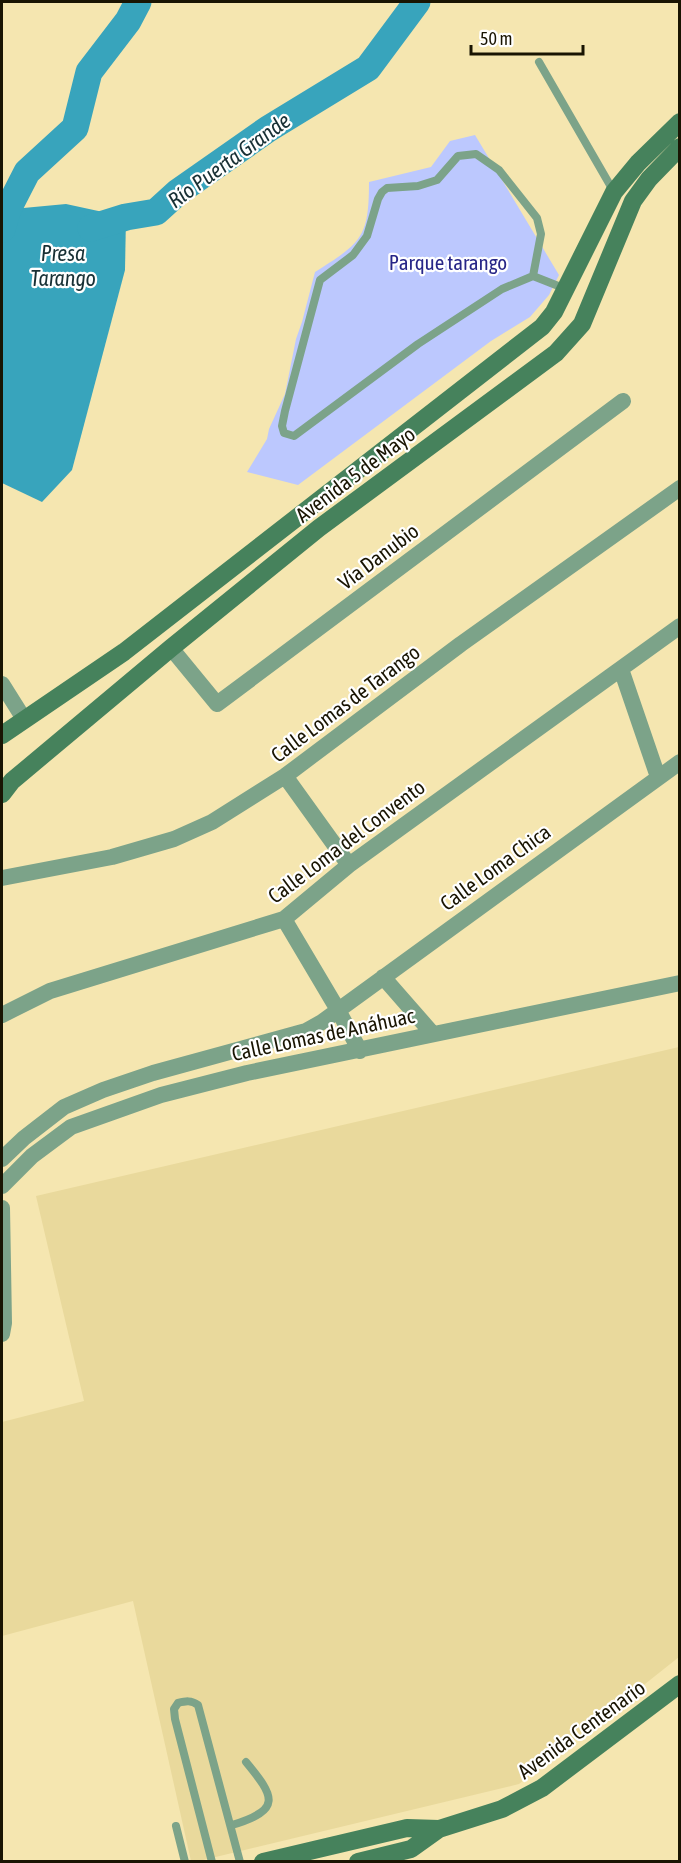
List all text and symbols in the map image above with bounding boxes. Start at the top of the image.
scale bar [471,18,584,56]
text: 50 m [480,28,512,49]
water label: Río Puerta Grande [163,107,295,213]
water label: Presa Tarango [30,240,96,291]
park label: Parque tarango [389,250,507,274]
street label: Avenida 5 de Mayo [291,421,419,527]
street label: Vía Danubio [333,518,423,594]
street label: Calle Lomas de Tarango [266,639,424,767]
street label: Calle Loma del Convento [263,774,429,908]
street label: Calle Loma Chica [435,819,555,915]
street label: Calle Lomas de Anáhuac [229,1003,417,1065]
street label: Avenida Centenario [513,1675,649,1783]

